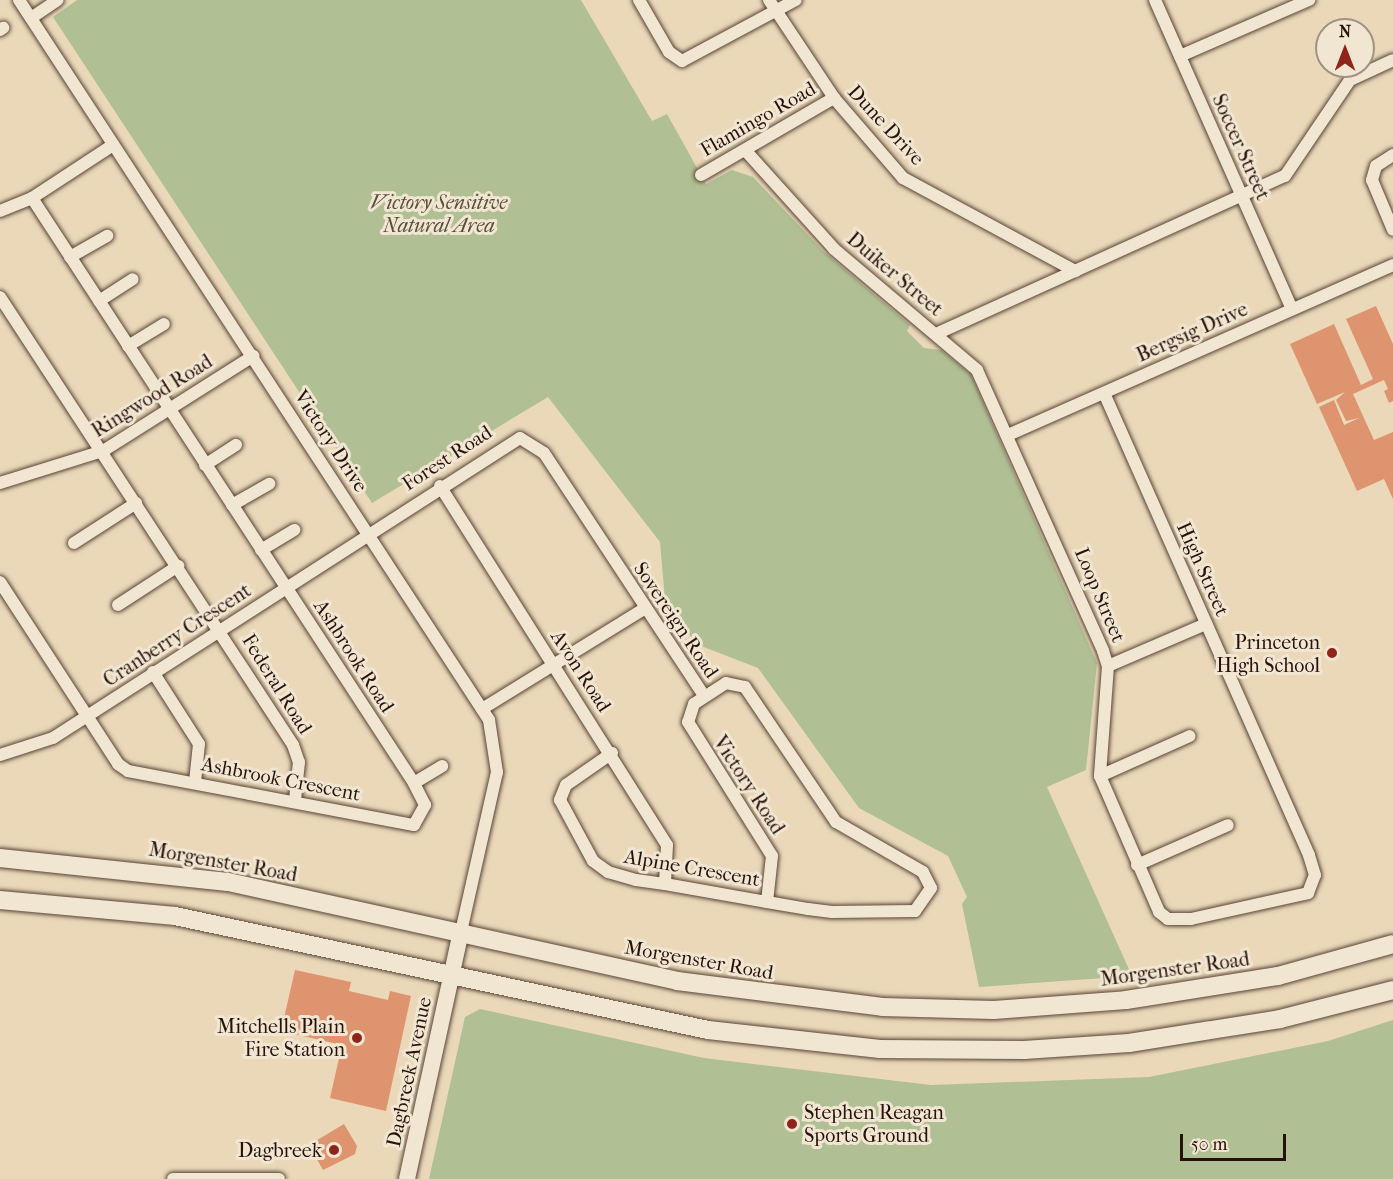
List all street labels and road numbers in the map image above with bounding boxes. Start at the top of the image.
street label: Flamingo Road [696,76,820,162]
street label: Dune Drive [843,80,929,170]
street label: Soccer Street [1207,90,1275,204]
street label: Duiker Street [842,227,948,321]
street label: Bergsig Drive [1133,297,1251,367]
street label: Ringwood Road [87,349,217,443]
street label: Victory Drive [289,385,373,497]
street label: Forest Road [398,420,496,496]
street label: High Street [1172,518,1234,620]
street label: Loop Street [1069,544,1131,646]
street label: Sovereign Road [628,557,724,683]
street label: Cranberry Crescent [99,578,255,692]
street label: Ashbrook Road [309,595,399,717]
street label: Avon Road [546,626,616,716]
street label: Federal Road [237,630,317,738]
street label: Victory Road [708,731,790,839]
street label: Ashbrook Crescent [200,752,362,806]
street label: Morgenster Road [147,837,299,887]
street label: Alpine Crescent [622,844,762,892]
street label: Morgenster Road [623,935,775,985]
street label: Morgenster Road [1099,947,1251,991]
street label: Dagbreek Avenue [381,995,437,1149]

